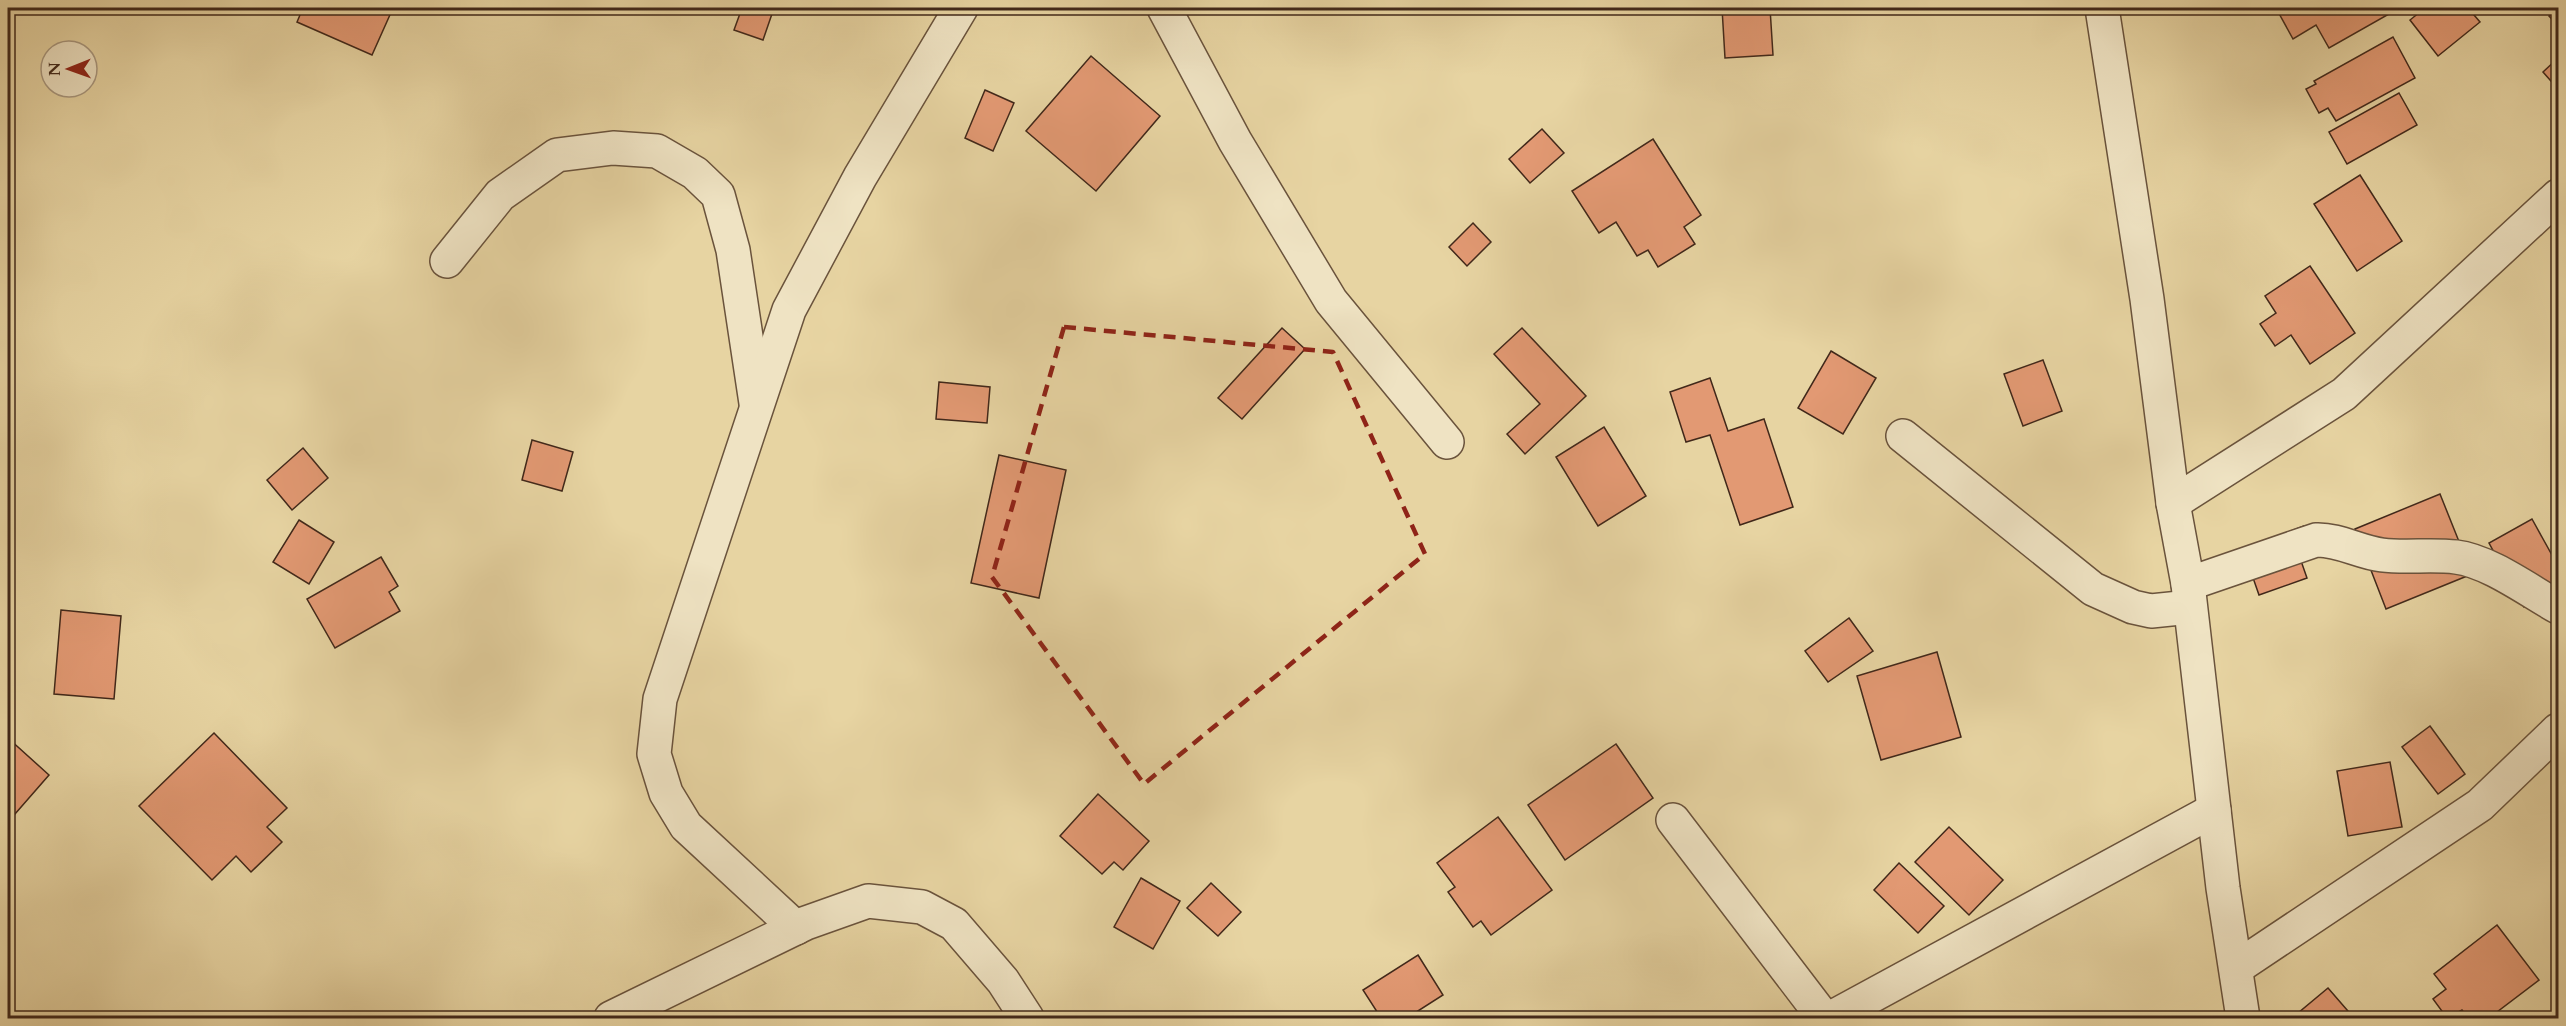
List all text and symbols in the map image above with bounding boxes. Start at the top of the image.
north arrow [39,39,99,99]
text: N [44,62,66,76]

